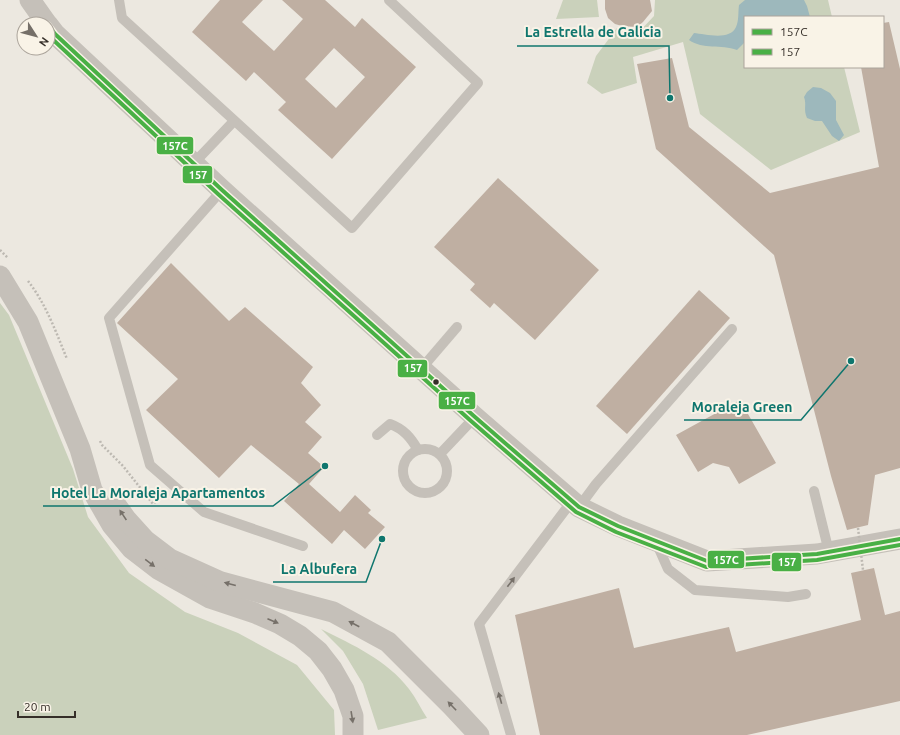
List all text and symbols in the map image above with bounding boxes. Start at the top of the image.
north arrow [16,16,56,56]
legend [744,16,884,68]
callout: La Estrella de Galicia [517,20,669,46]
text: La Estrella de Galicia [525,24,661,40]
text: 157C [780,25,808,38]
text: N [37,35,51,49]
text: 157 [780,45,800,58]
line badge: 157C [156,136,194,155]
text: 157C [162,140,188,152]
line badge: 157 [182,165,213,184]
text: 157 [189,169,207,181]
line badge: 157 [397,359,428,378]
text: 157 [404,362,422,374]
unlabelled marker [431,377,441,387]
line badge: 157C [438,391,476,410]
callout: Moraleja Green [684,394,801,420]
text: 157C [444,395,470,407]
text: Moraleja Green [692,399,792,415]
callout: Hotel La Moraleja Apartamentos [43,480,273,506]
text: Hotel La Moraleja Apartamentos [51,485,265,501]
one-way arrow [119,510,127,520]
line badge: 157C [707,550,745,569]
line badge: 157 [771,552,802,572]
text: 157C [713,554,739,566]
callout: La Albufera [273,556,366,582]
text: 157 [778,556,796,568]
one-way arrow [144,559,155,567]
text: La Albufera [281,561,357,577]
one-way arrow [507,576,515,587]
one-way arrow [224,581,236,587]
one-way arrow [268,618,280,624]
one-way arrow [348,620,359,627]
one-way arrow [497,692,503,704]
scale bar [18,693,75,719]
text: 20 m [24,700,51,713]
one-way arrow [447,701,457,711]
one-way arrow [349,711,355,723]

